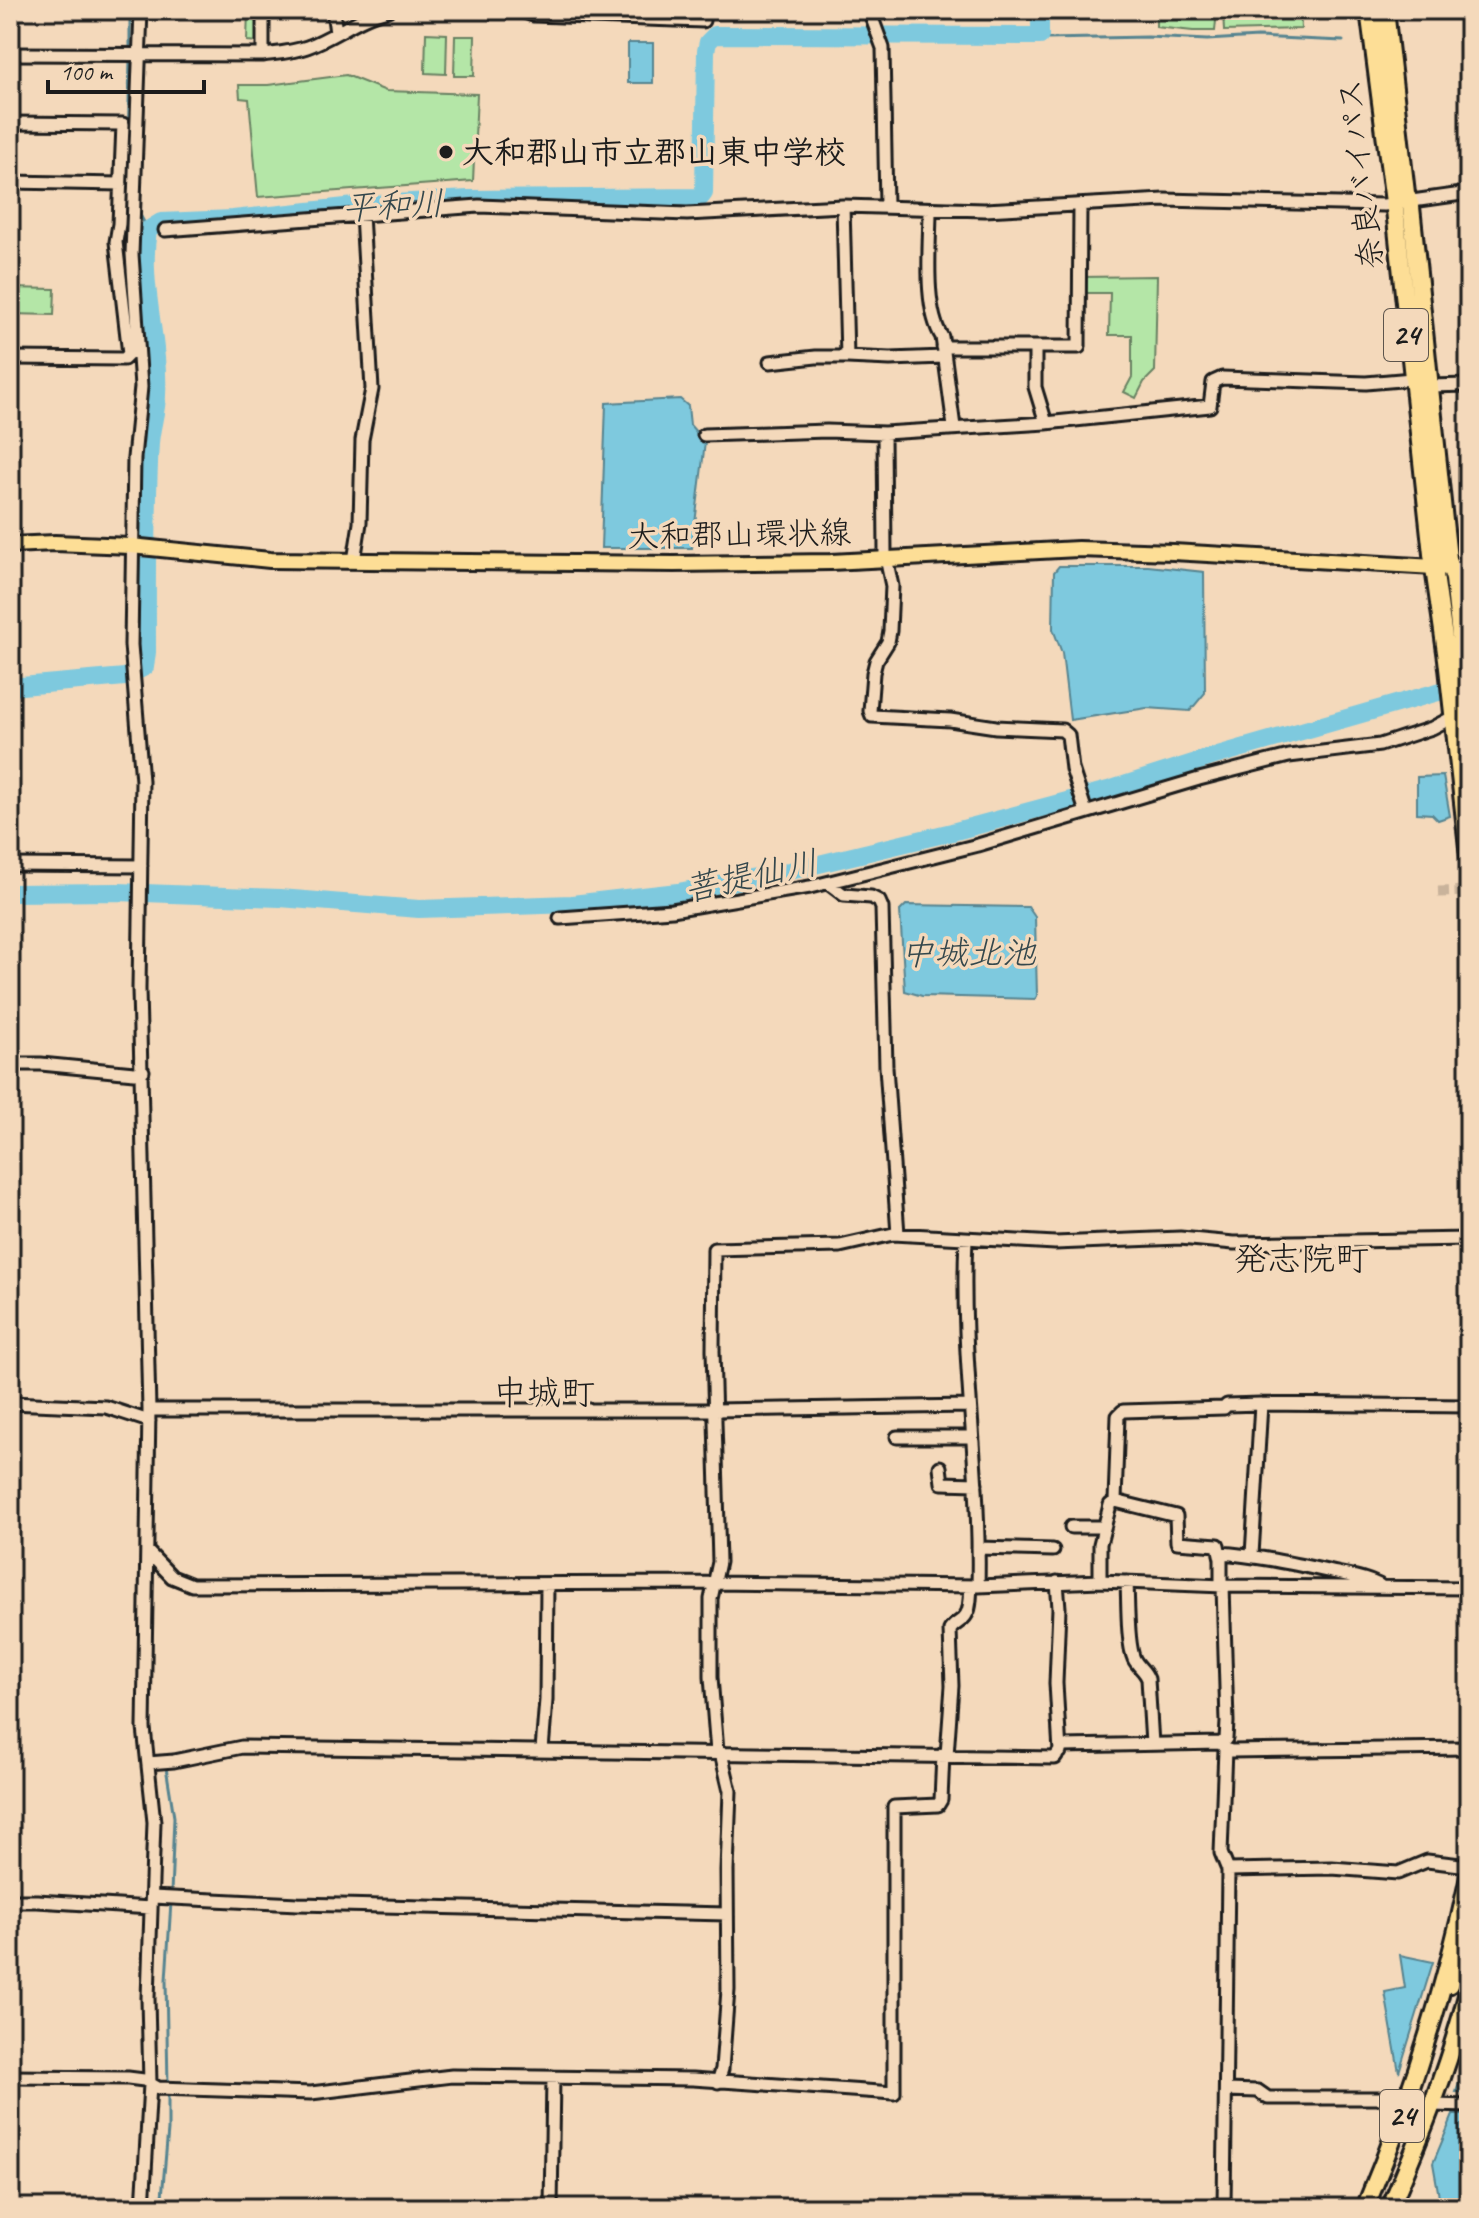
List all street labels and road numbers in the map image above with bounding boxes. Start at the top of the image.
street label: 奈良バイパス [1328,76,1393,271]
road number: 24 [1384,309,1428,361]
street label: 大和郡山環状線 [627,512,851,557]
road number: 24 [1380,2090,1424,2142]

